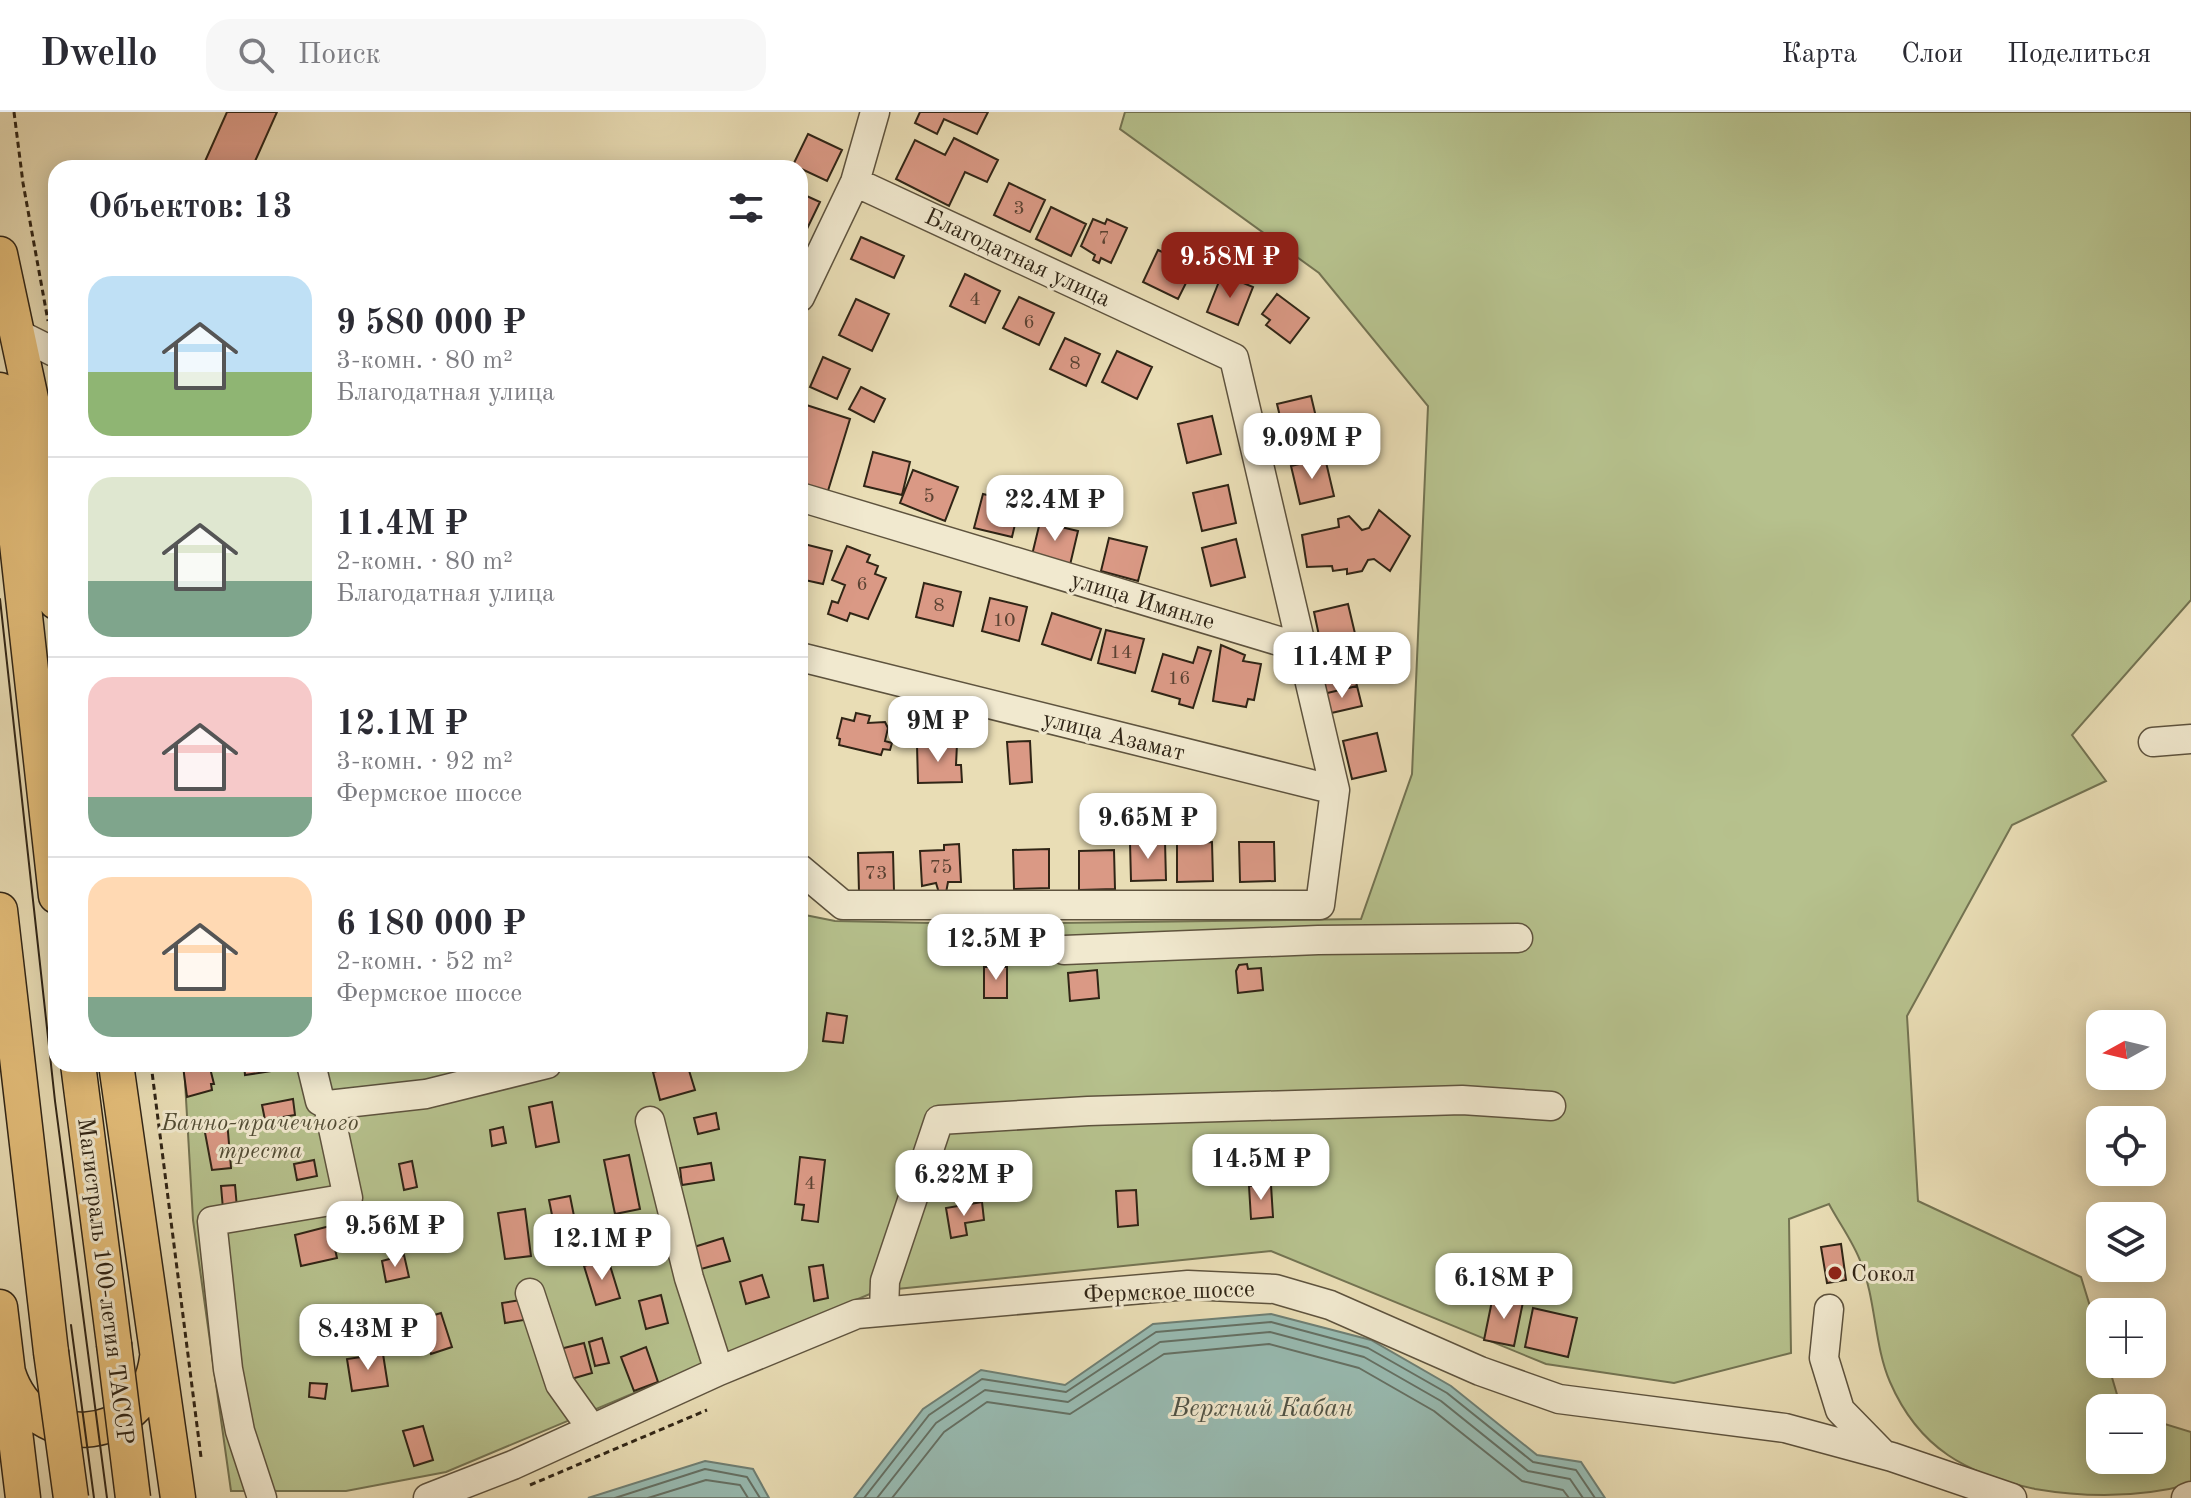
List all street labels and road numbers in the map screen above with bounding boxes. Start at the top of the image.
street label: Благодатная улица [921,205,1114,312]
street label: улица Имянле [1068,569,1217,635]
street label: улица Азамат [1040,708,1187,766]
street label: Магистраль 100-летия ТАССР [72,1116,136,1446]
street label: Фермское шоссе [1083,1278,1255,1308]

